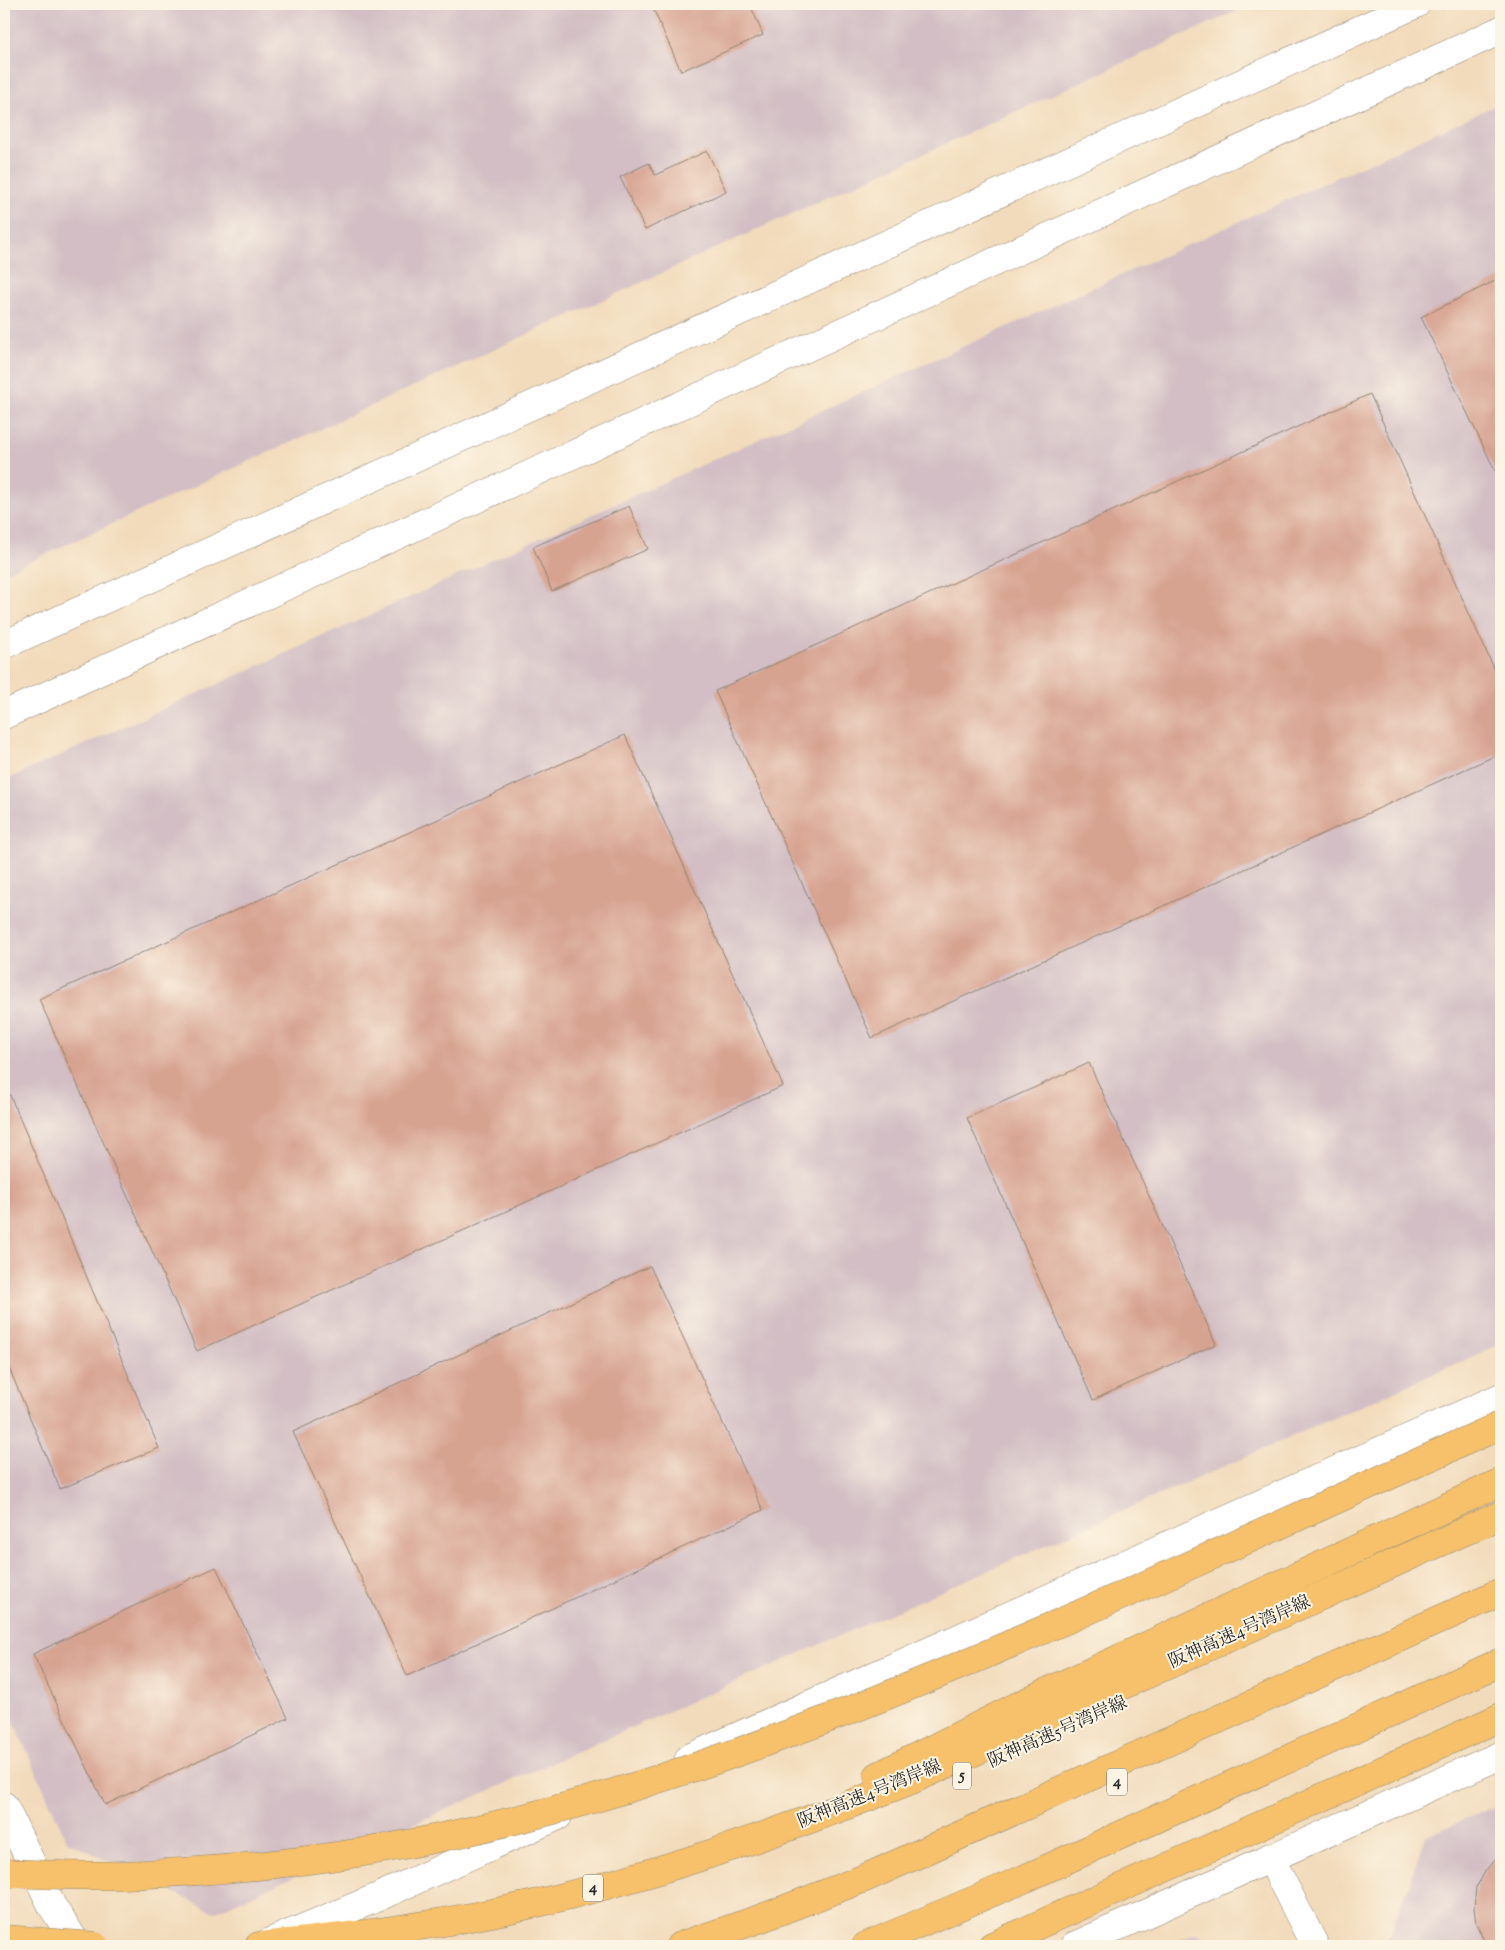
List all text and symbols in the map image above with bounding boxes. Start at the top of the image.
street label: 阪神高速4号湾岸線 [1165,1590,1315,1676]
street label: 阪神高速5号湾岸線 [984,1691,1132,1775]
street label: 阪神高速4号湾岸線 [794,1754,946,1836]
road number: 5 [953,1762,971,1790]
road number: 4 [1107,1768,1127,1795]
road number: 4 [583,1875,603,1902]

